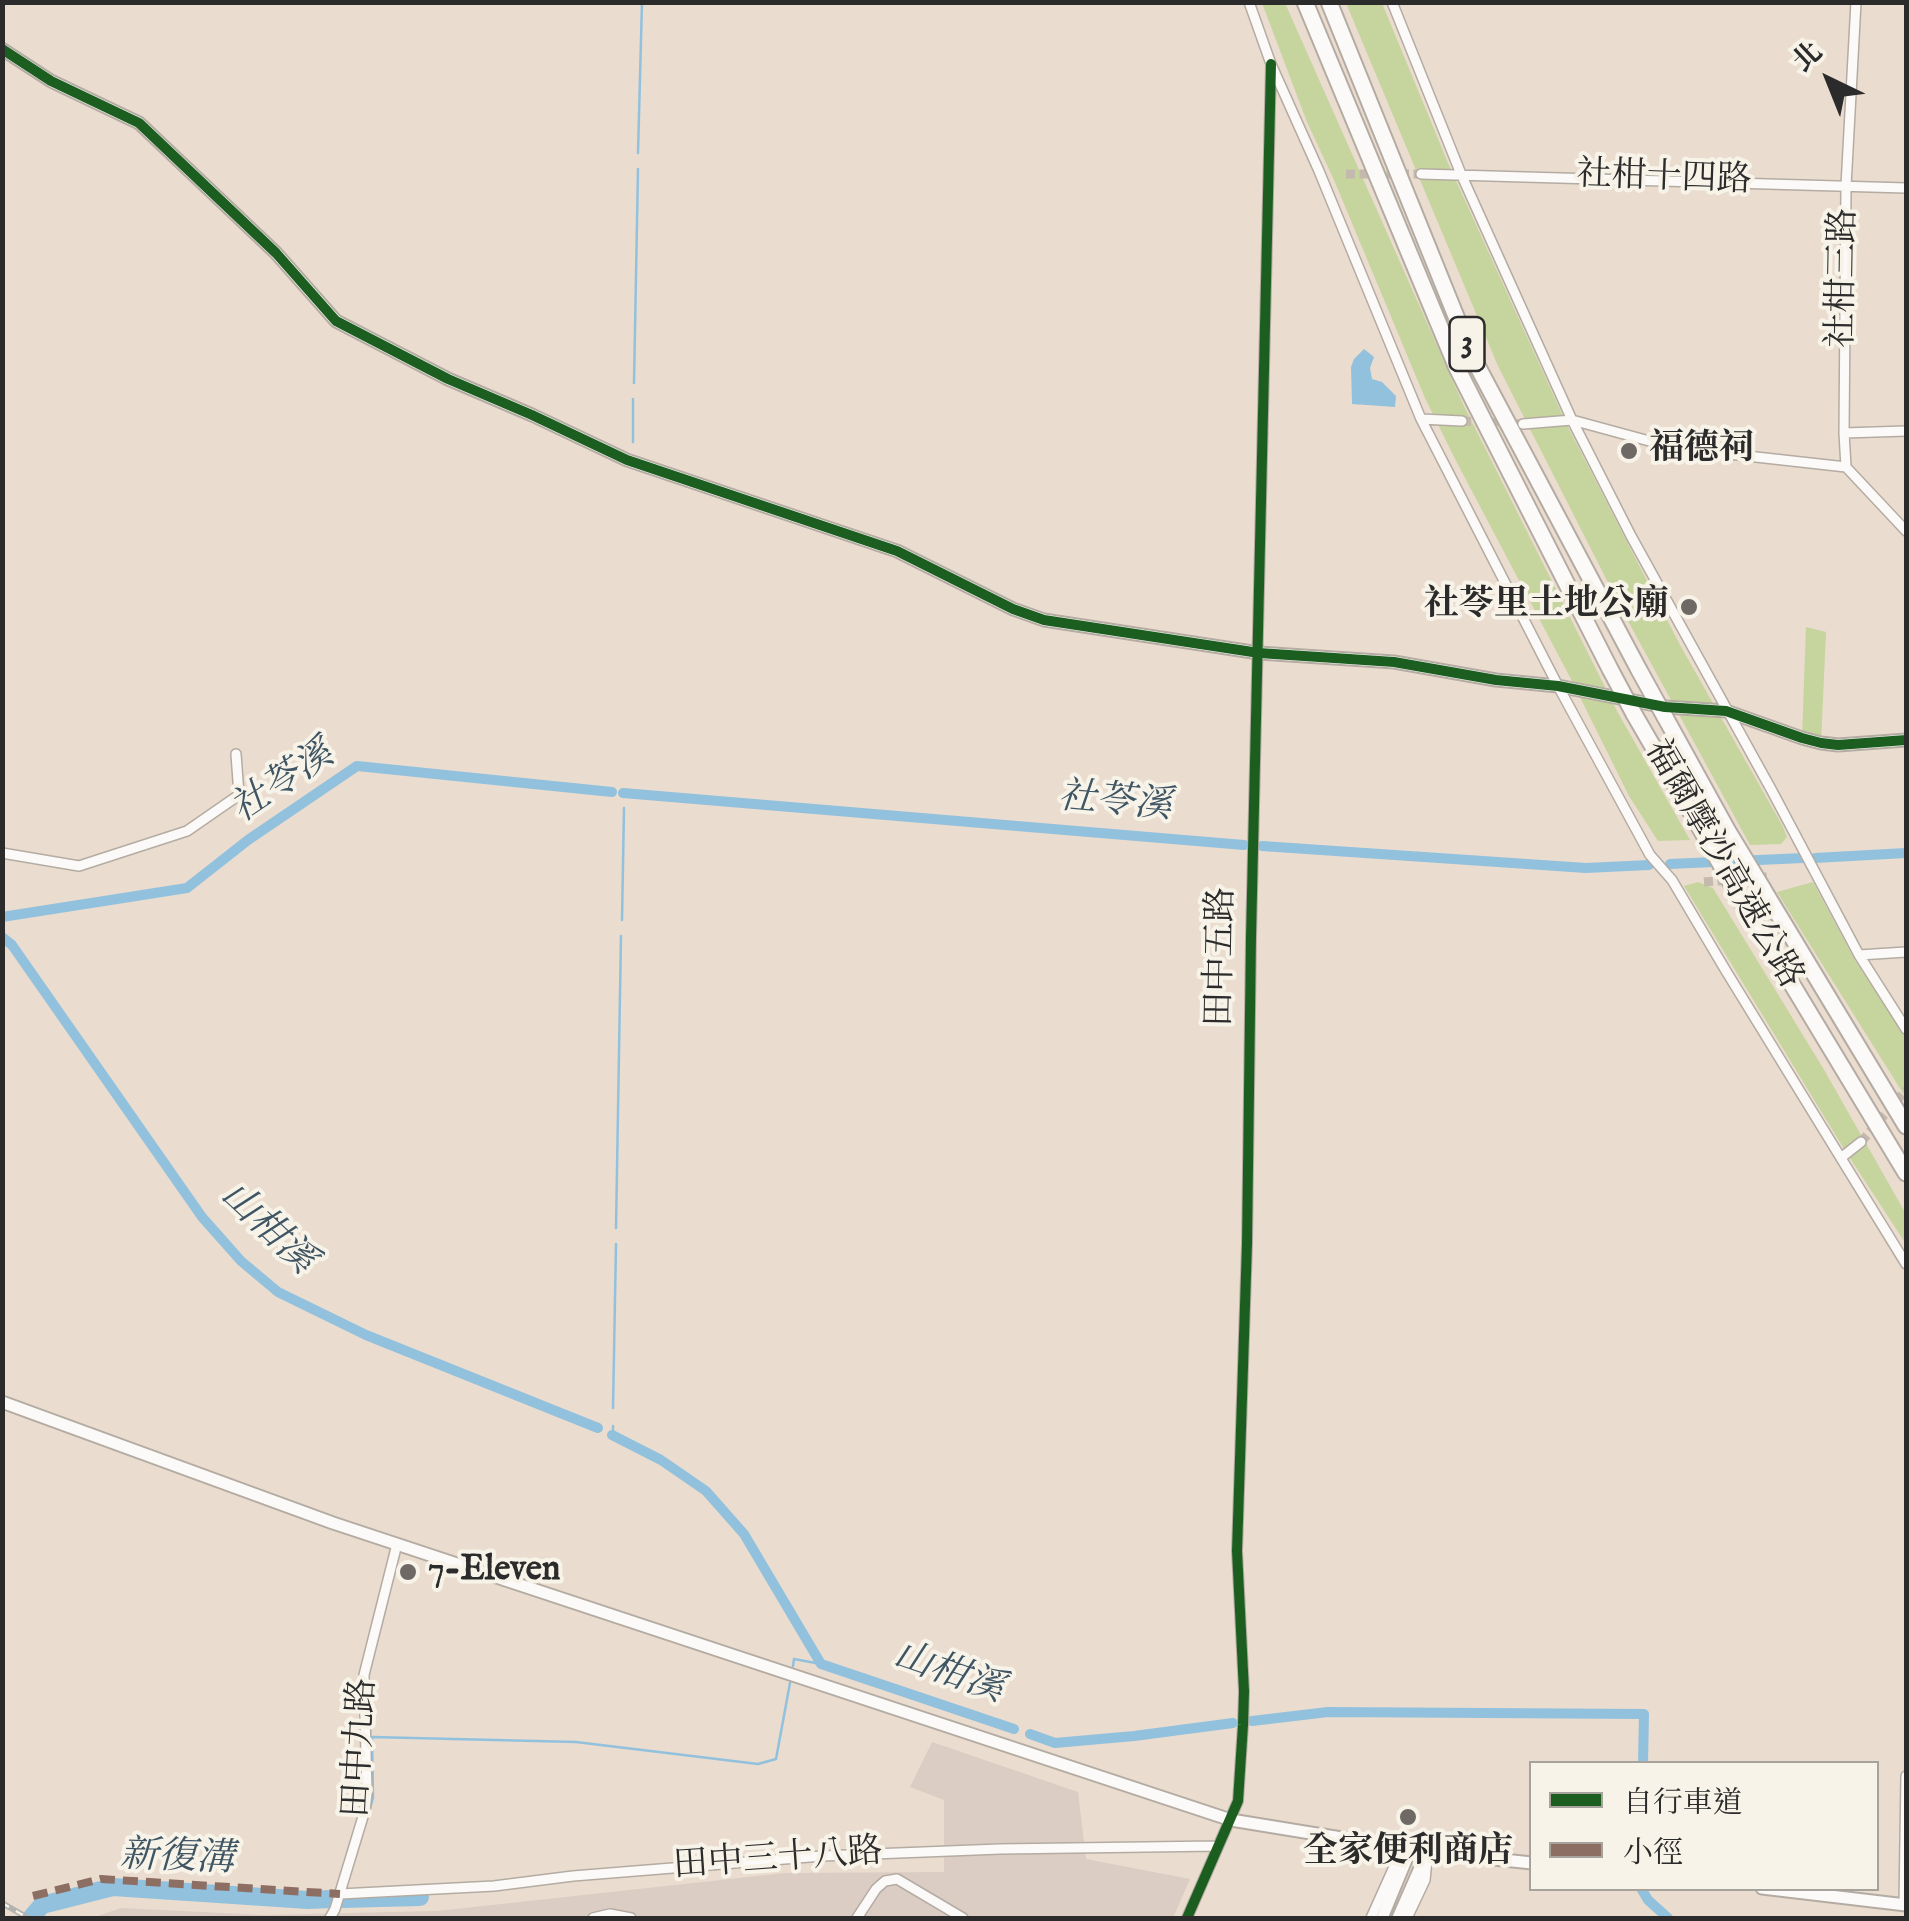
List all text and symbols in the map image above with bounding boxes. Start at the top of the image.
north arrow [1779,30,1879,130]
text: 北 [1786,35,1830,80]
street label: 社柑十四路 [1576,156,1752,204]
street label: 社柑三路 [1823,208,1867,348]
road number: 3 [1450,317,1484,371]
place label: 福德祠 [1649,430,1754,472]
marker: 福德祠 [1618,440,1640,462]
place label: 社苓里土地公廟 [1424,586,1669,628]
marker: 社苓里土地公廟 [1678,596,1700,618]
water label: 社苓溪 [224,733,344,835]
street label: 福爾摩沙高速公路 [1634,733,1810,997]
water label: 社苓溪 [1056,776,1174,832]
street label: 田中五路 [1201,887,1245,1027]
water label: 山柑溪 [209,1174,323,1286]
place label: 7-Eleven [428,1551,560,1593]
marker: 7-Eleven [397,1561,419,1583]
water label: 山柑溪 [887,1635,1009,1715]
street label: 田中九路 [337,1677,387,1819]
legend [1529,1761,1879,1891]
text: 自行車道 [1623,1785,1743,1823]
marker: 全家便利商店 [1397,1806,1419,1828]
street label: 田中三十八路 [672,1833,884,1889]
place label: 全家便利商店 [1303,1833,1513,1875]
water label: 新復溝 [119,1835,235,1885]
text: 小徑 [1623,1835,1683,1873]

